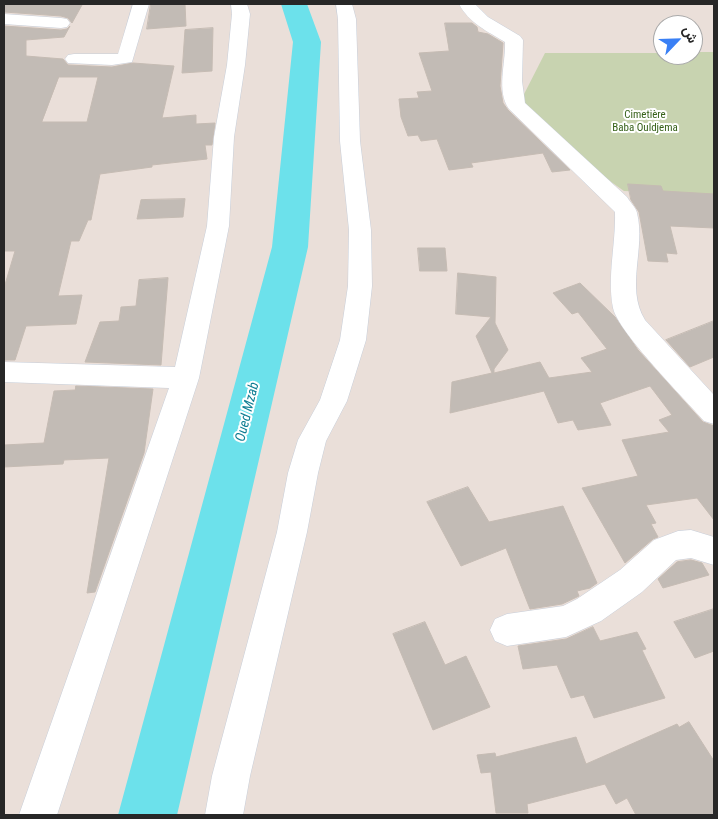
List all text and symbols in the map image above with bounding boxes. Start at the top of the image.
north arrow [653,15,703,65]
text: ش [680,23,702,45]
park label: Cimetière Baba Ouldjema [612,108,678,134]
water label: Oued Mzab [233,381,263,443]

